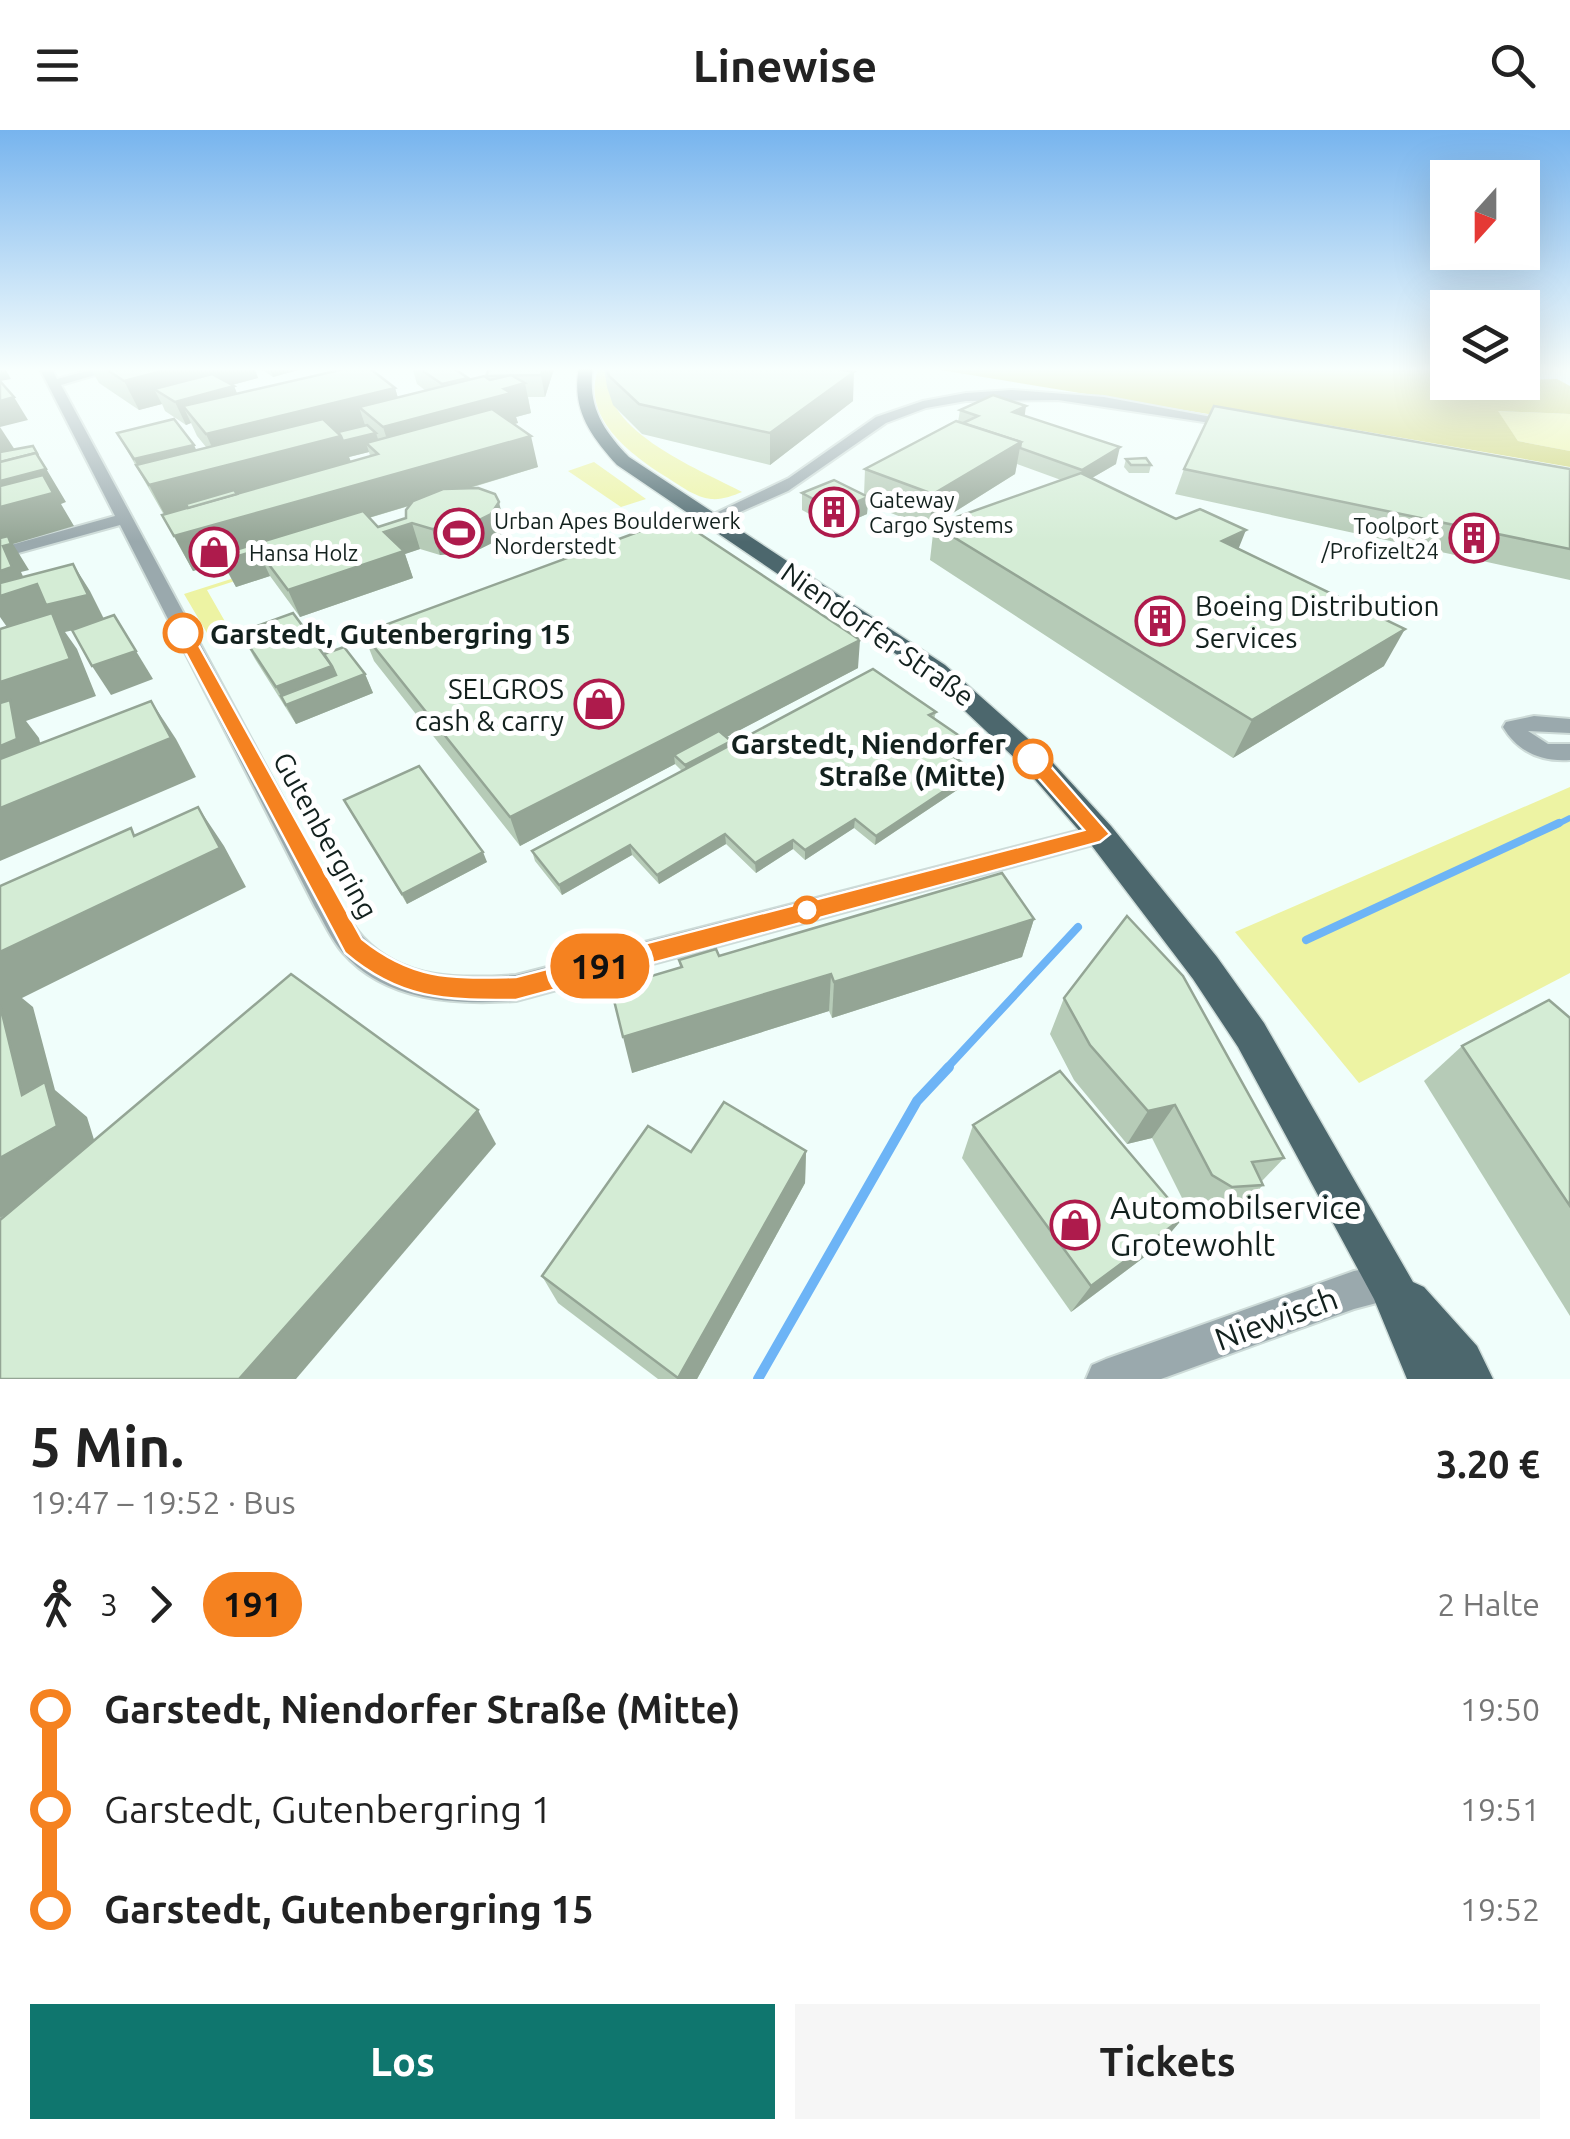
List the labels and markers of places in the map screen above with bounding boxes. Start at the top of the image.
building icon: Gateway Cargo Systems [808,486,860,538]
place label: Gateway Cargo Systems [869,487,1013,537]
sports icon: Urban Apes Boulderwerk Norderstedt [433,507,485,559]
place label: Urban Apes Boulderwerk Norderstedt [494,508,741,558]
building icon: Toolport /Profizelt24 [1448,512,1500,564]
place label: Toolport /Profizelt24 [1321,513,1439,563]
shop icon: Hansa Holz [188,526,240,578]
place label: Hansa Holz [249,540,358,565]
place label: Boeing Distribution Services [1195,590,1440,653]
building icon: Boeing Distribution Services [1134,595,1186,647]
marker: Garstedt, Gutenbergring 15 [164,614,202,652]
place label: Garstedt, Gutenbergring 15 [210,618,571,649]
place label: SELGROS cash & carry [415,673,564,736]
shop icon: SELGROS cash & carry [573,678,625,730]
place label: Garstedt, Niendorfer Straße (Mitte) [731,728,1006,792]
marker: Garstedt, Niendorfer Straße (Mitte) [1014,740,1052,778]
unlabelled marker [794,897,820,923]
place label: Automobilservice Grotewohlt [1110,1189,1362,1262]
shop icon: Automobilservice Grotewohlt [1049,1199,1101,1251]

